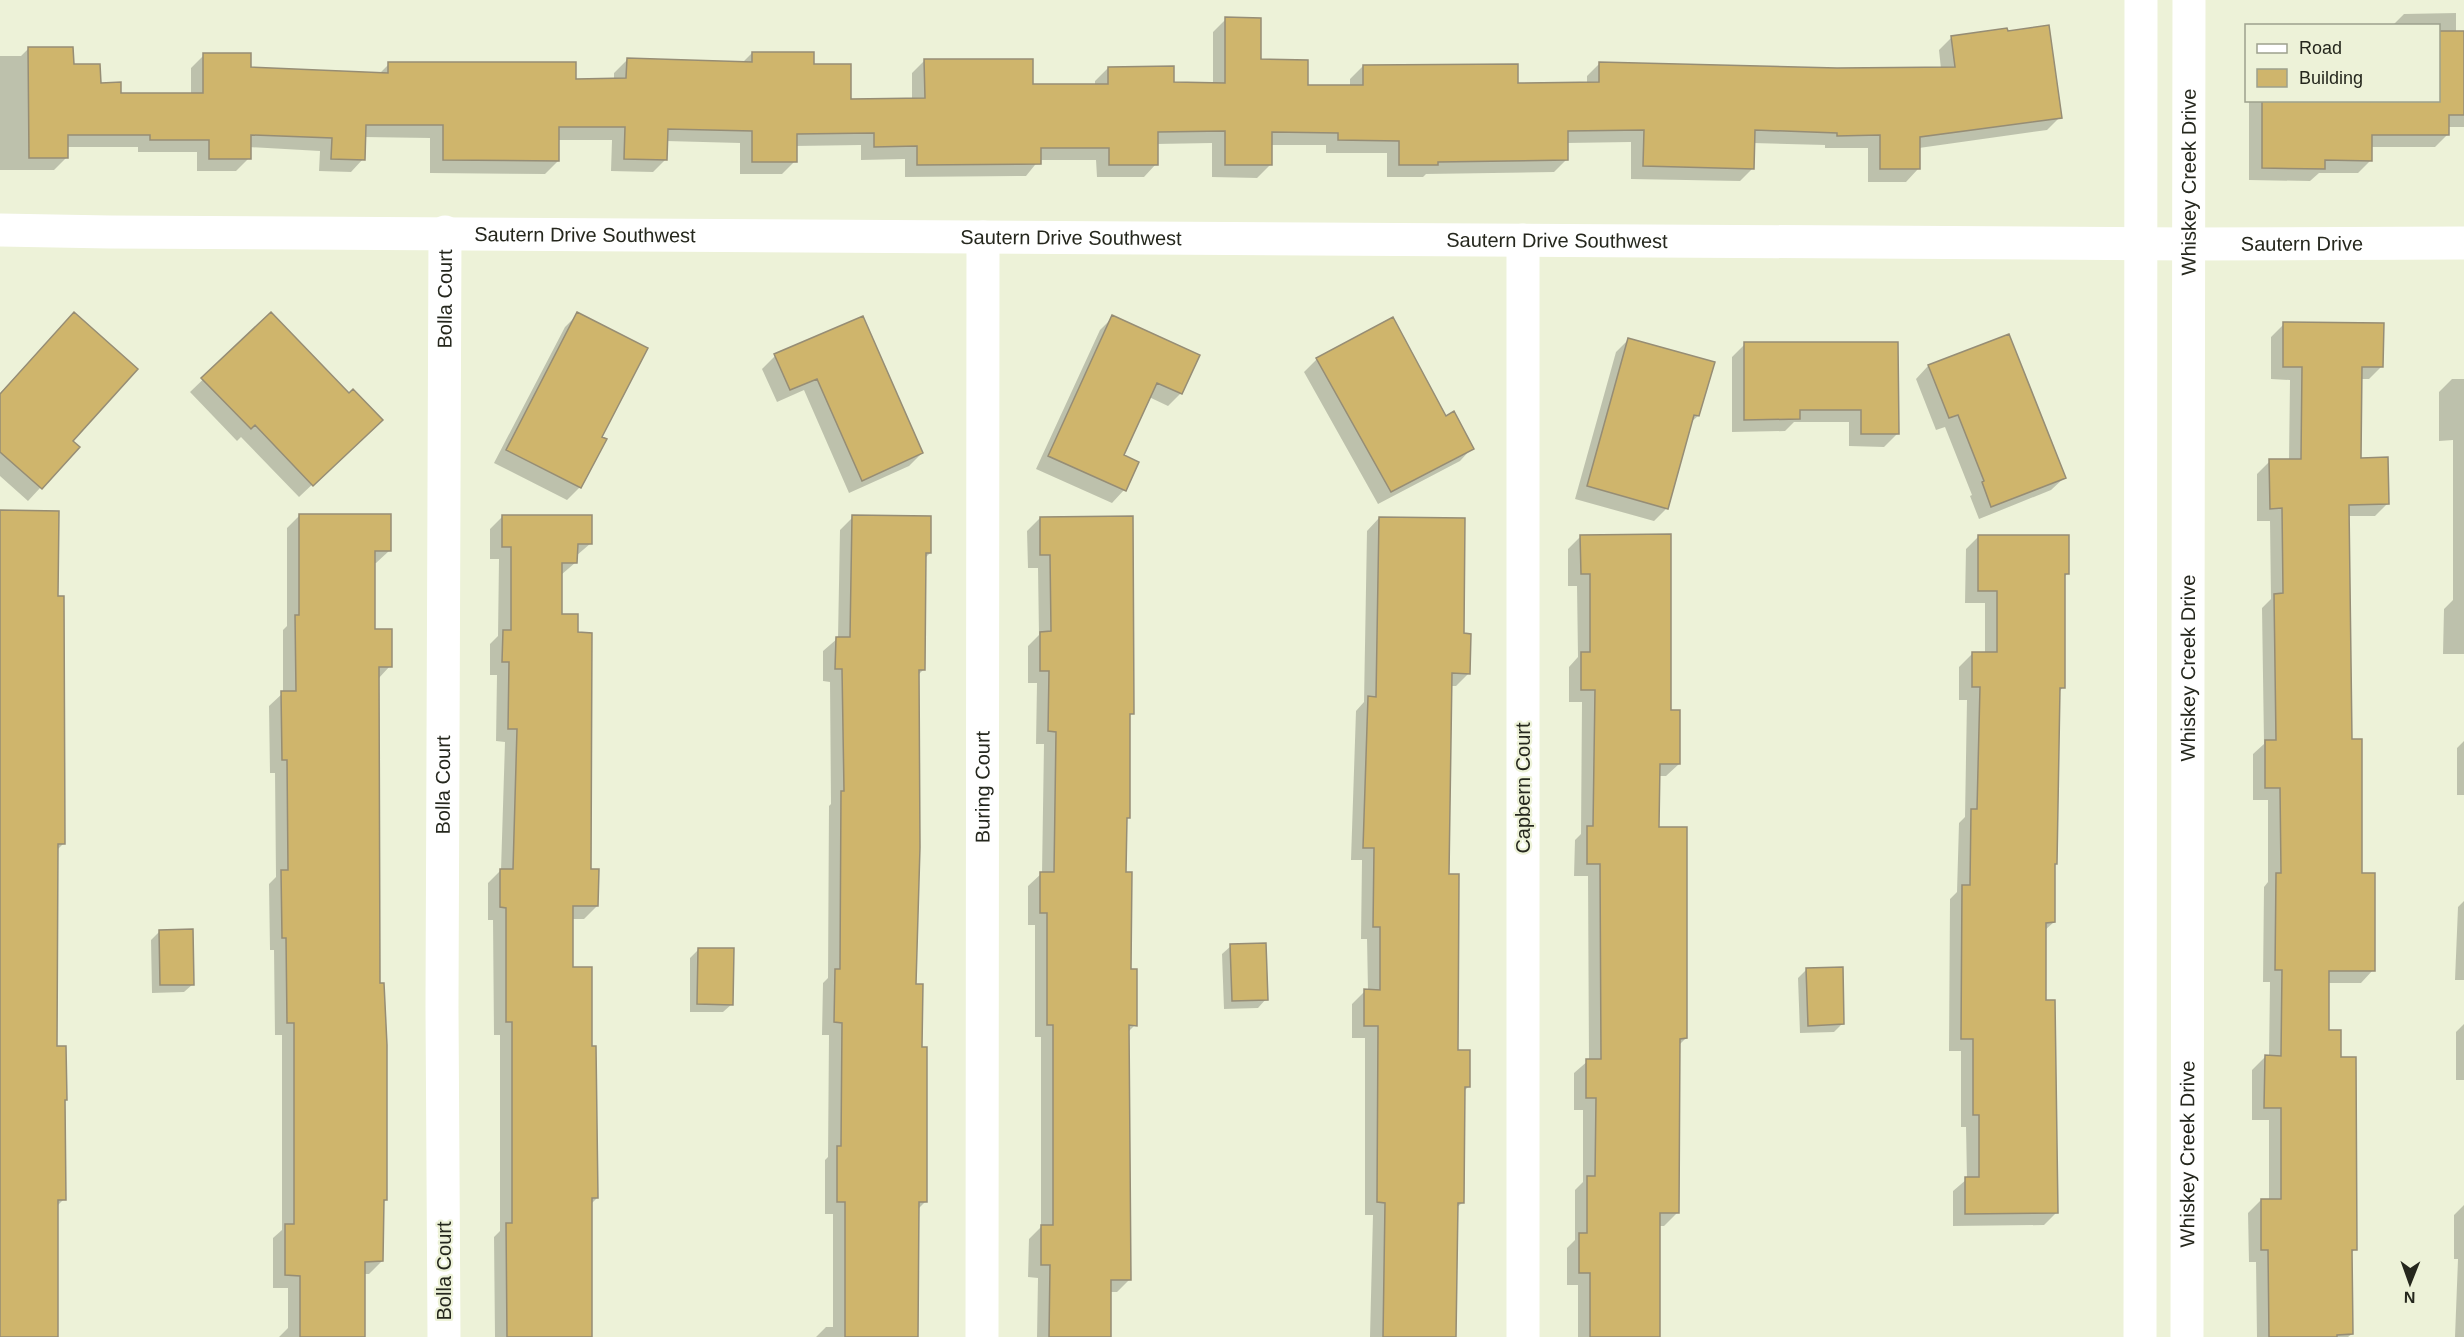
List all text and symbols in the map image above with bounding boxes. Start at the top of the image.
legend [2245,24,2440,102]
text: Road [2299,38,2342,58]
text: Building [2299,68,2363,88]
street label: Whiskey Creek Drive [2178,89,2200,275]
street label: Sautern Drive Southwest [474,223,696,246]
street label: Sautern Drive Southwest [960,226,1182,249]
street label: Sautern Drive Southwest [1446,229,1668,252]
street label: Sautern Drive [2241,232,2363,255]
street label: Bolla Court [434,249,456,349]
street label: Whiskey Creek Drive [2177,575,2199,761]
street label: Capbern Court [1512,722,1534,854]
street label: Buring Court [971,730,994,843]
street label: Bolla Court [432,735,454,835]
street label: Whiskey Creek Drive [2176,1061,2198,1247]
street label: Bolla Court [433,1221,455,1320]
north arrow [2380,1253,2440,1313]
text: N [2404,1289,2416,1306]

